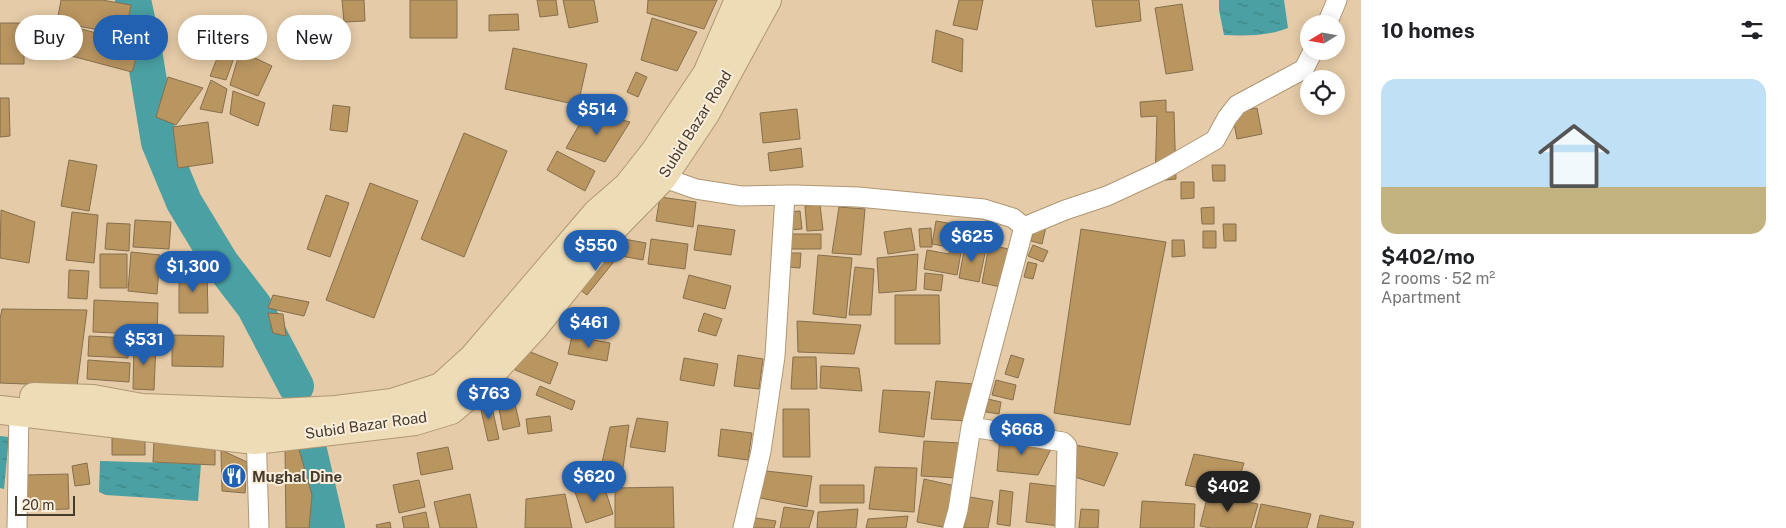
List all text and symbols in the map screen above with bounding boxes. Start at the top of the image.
chip: Buy [15,15,83,60]
chip: Rent [93,15,168,60]
chip: Filters [178,15,267,60]
chip: New [277,15,351,60]
north arrow [1300,15,1345,60]
map controls [1300,15,1345,115]
icon: filters [1738,16,1766,44]
text: 10 homes [1381,18,1475,43]
street label: Subid Bazar Road [655,67,735,181]
button: locate [1300,70,1345,115]
pin: $514 [567,94,627,136]
text: $514 [577,100,617,119]
icon: home [1529,111,1619,201]
pin: $625 [942,220,1002,263]
text: $625 [951,227,993,246]
pin: $550 [566,230,626,272]
text: $550 [575,236,617,255]
text: $402/mo [1381,244,1475,269]
pin: $1,300 [152,250,234,293]
text: $1,300 [166,257,220,276]
text: 2 rooms · 52 m² [1381,269,1495,288]
text: Apartment [1381,288,1461,307]
pin: $461 [559,306,619,349]
text: $461 [570,313,608,332]
pin: $531 [114,324,174,366]
text: $531 [124,330,164,349]
pin: $763 [459,378,519,420]
text: $763 [468,384,510,403]
street label: Subid Bazar Road [304,408,428,442]
pin: $668 [992,414,1052,456]
text: $668 [1001,420,1043,439]
pin: $620 [564,460,624,503]
restaurant icon: Mughal Dine [221,463,247,489]
text: $620 [573,467,615,486]
place label: Mughal Dine [252,468,342,485]
pin: $402 [1198,470,1258,513]
text: $402 [1207,477,1249,496]
scale bar [15,493,75,516]
text: 20 m [22,497,54,513]

